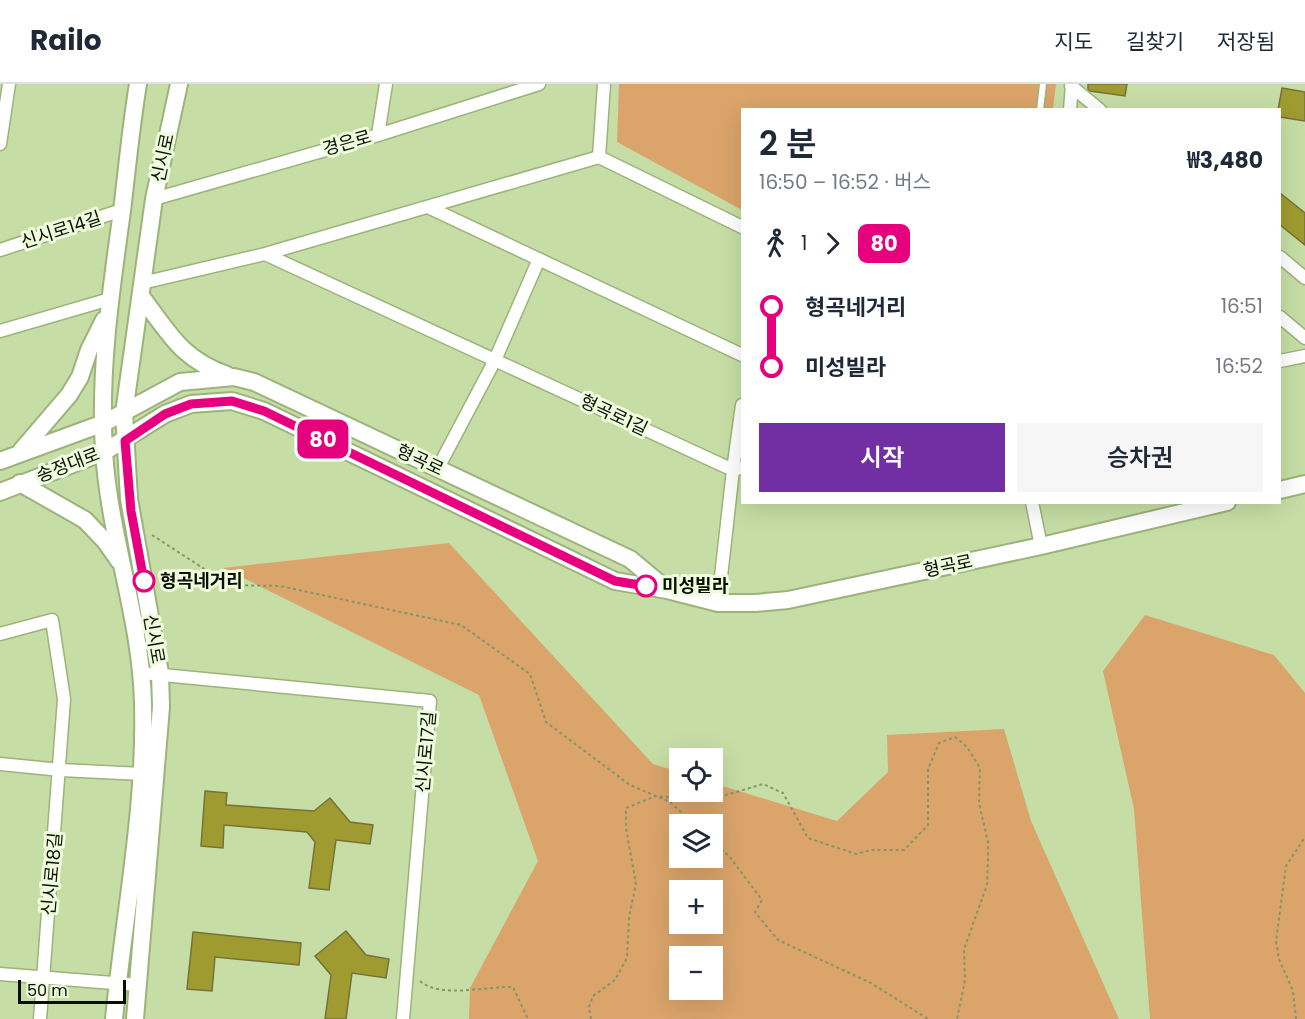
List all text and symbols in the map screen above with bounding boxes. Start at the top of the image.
text: Railo [30,21,102,60]
text: 지도 [1054,27,1093,56]
text: 길찾기 [1126,27,1184,56]
text: 저장됨 [1217,27,1275,56]
text: 2 분 [759,120,816,167]
street label: 경은로 [320,124,374,161]
street label: 신시로 [145,131,180,185]
text: ₩3,480 [1187,145,1263,176]
text: 16:50 – 16:52 · 버스 [759,168,931,196]
street label: 신시로14길 [17,205,104,254]
icon: walk [759,227,792,260]
icon: forward [816,227,849,260]
text: 1 [801,229,807,257]
text: 80 [870,229,898,258]
text: 형곡네거리 [805,292,906,323]
text: 16:51 [1221,292,1263,320]
text: 미성빌라 [805,352,886,383]
text: 16:52 [1216,352,1263,380]
street label: 형곡로1길 [576,388,652,441]
line badge: 80 [296,420,350,458]
button: 시작 [759,423,1005,492]
button: 승차권 [1017,423,1263,492]
text: 80 [309,425,337,454]
street label: 형곡로 [392,438,448,481]
street label: 송정대로 [32,441,103,488]
street label: 형곡로 [921,548,975,583]
place label: 형곡네거리 [160,568,243,593]
marker: 형곡네거리 [133,570,155,592]
place label: 미성빌라 [662,573,729,598]
marker: 미성빌라 [635,575,657,597]
street label: 신시로 [138,612,171,666]
street label: 신시로17길 [409,710,442,794]
map controls [669,748,723,1000]
button: locate [669,748,723,802]
button: layers [669,814,723,868]
street label: 신시로18길 [35,831,68,917]
button: + [669,880,723,934]
button: − [669,946,723,1000]
scale bar [18,977,126,1004]
text: 50 m [27,979,68,1002]

